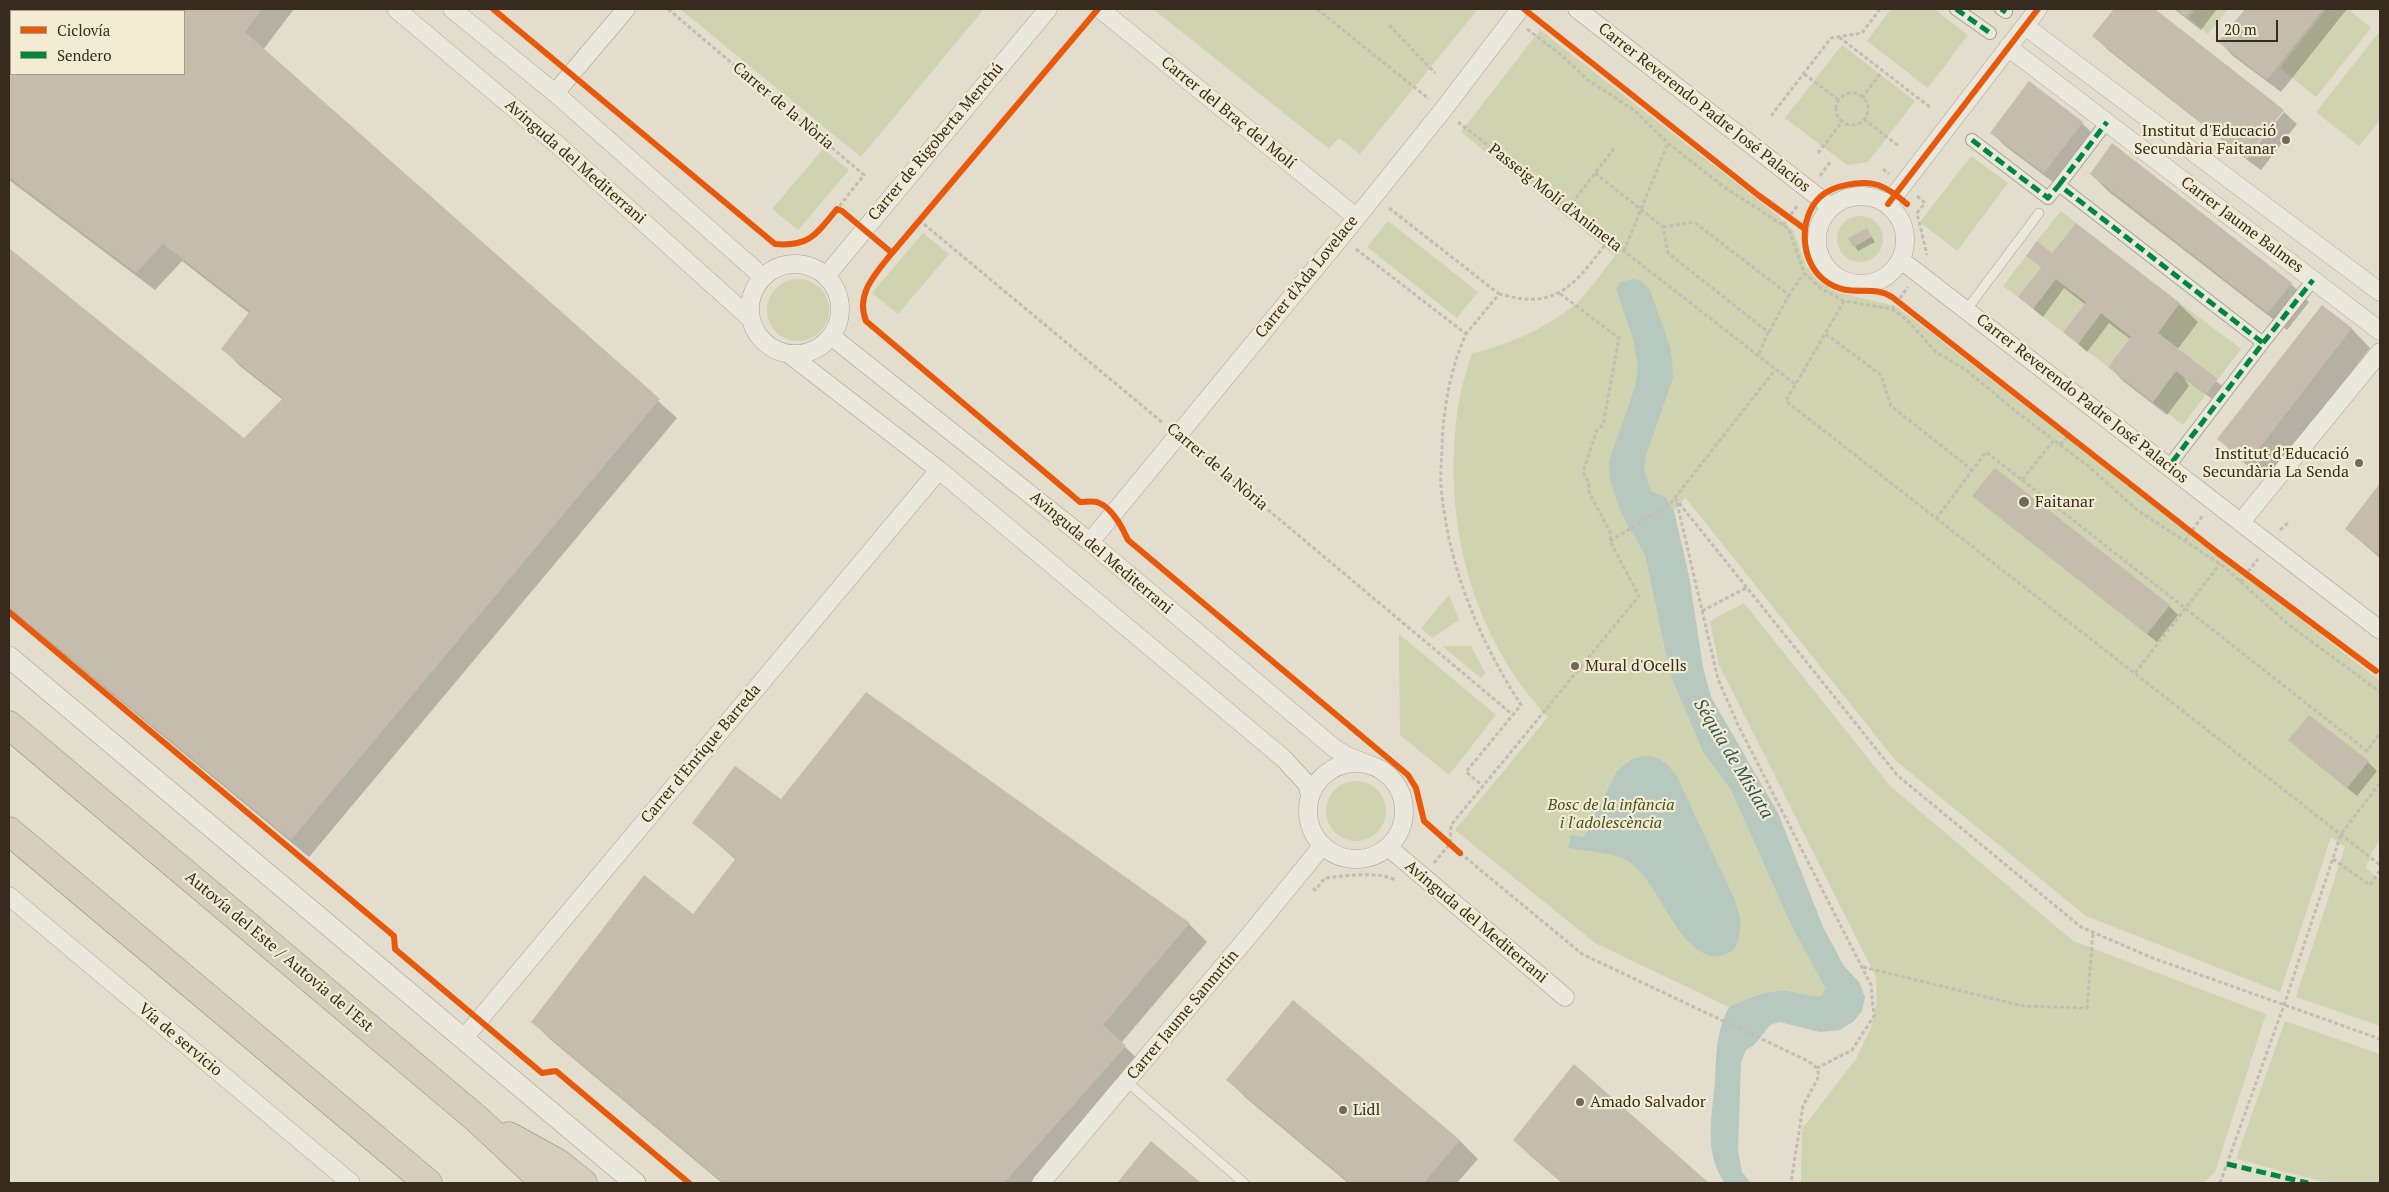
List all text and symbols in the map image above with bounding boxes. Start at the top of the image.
legend [10,10,185,75]
scale bar [2219,10,2282,42]
street label: Carrer Reverendo Padre José Palacios [1594,19,1814,197]
text: 20 m [2224,19,2257,39]
text: Ciclovía [57,20,110,40]
text: Sendero [57,45,111,65]
street label: Carrer del Braç del Molí [1157,53,1299,173]
street label: Carrer de la Nòria [729,58,837,154]
street label: Carrer de Rigoberta Menchú [864,59,1008,225]
street label: Avinguda del Mediterrani [501,96,649,228]
place label: Institut d'Educació Secundària Faitanar [2134,121,2276,159]
marker: Institut d'Educació Secundària Faitanar [2280,134,2292,146]
street label: Passeig Molí d'Animeta [1484,140,1626,256]
street label: Carrer Jaume Balmes [2177,173,2307,277]
street label: Carrer d'Ada Lovelace [1252,212,1362,342]
street label: Carrer Reverendo Padre José Palacios [1972,310,2192,488]
street label: Carrer de la Nòria [1163,419,1271,515]
place label: Institut d'Educació Secundària La Senda [2203,444,2349,482]
marker: Institut d'Educació Secundària La Senda [2353,457,2365,469]
street label: Avinguda del Mediterrani [1026,488,1176,618]
place label: Faitanar [2035,492,2094,512]
marker: Faitanar [2017,495,2031,509]
place label: Mural d'Ocells [1585,656,1687,676]
marker: Mural d'Ocells [1569,660,1581,672]
street label: Carrer d'Enrique Barreda [637,680,765,828]
water label: Séquia de Mislata [1689,695,1777,823]
park label: Bosc de la infància i l'adolescència [1547,795,1675,833]
street label: Avinguda del Mediterrani [1401,857,1551,987]
street label: Autovía del Este / Autovia de l'Est [181,868,377,1036]
street label: Carrer Jaume Sanmrtin [1123,946,1243,1084]
street label: Vía de servicio [134,999,226,1081]
place label: Amado Salvador [1590,1092,1706,1112]
marker: Amado Salvador [1574,1096,1586,1108]
place label: Lidl [1353,1100,1380,1120]
marker: Lidl [1337,1104,1349,1116]

